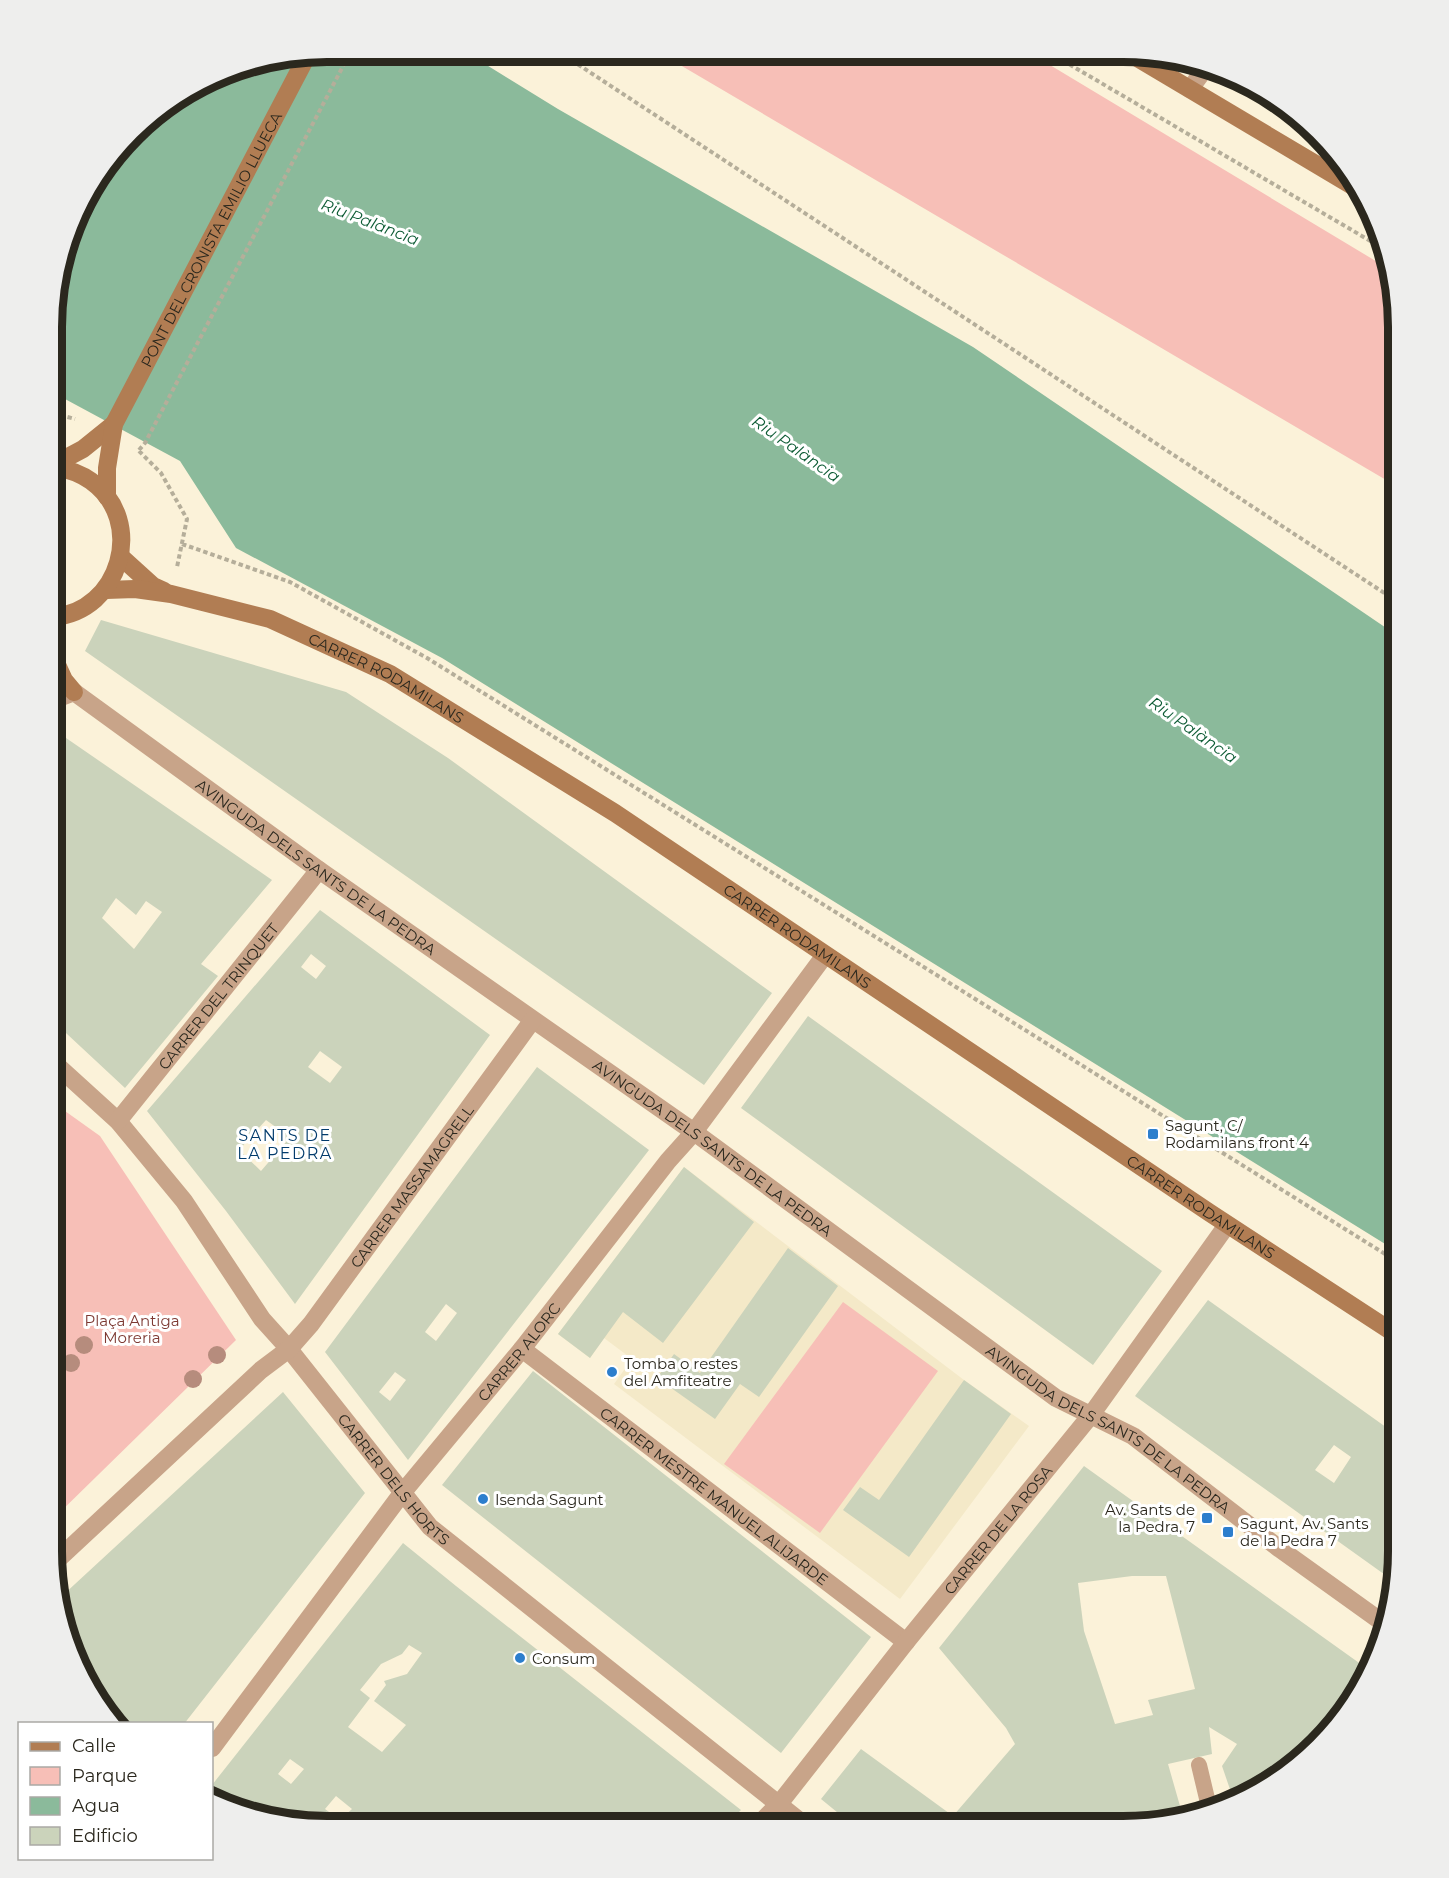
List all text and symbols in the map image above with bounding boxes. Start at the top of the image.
street label: PONT DEL CRONISTA EMILIO LLUECA [136,108,286,370]
water label: Riu Palància [319,195,422,249]
water label: Riu Palància [748,412,844,486]
street label: CARRER RODAMILANS [306,628,468,727]
water label: Riu Palància [1145,693,1241,767]
street label: AVINGUDA DELS SANTS DE LA PEDRA [192,774,440,959]
street label: CARRER RODAMILANS [720,879,875,992]
street label: CARRER DEL TRINQUET [154,919,283,1073]
street label: AVINGUDA DELS SANTS DE LA PEDRA [589,1055,836,1240]
street label: CARRER MASSAMAGRELL [346,1101,477,1271]
place label: Sagunt, C/ Rodamilans front 4 [1165,1116,1309,1152]
district label: SANTS DE LA PEDRA [237,1126,333,1163]
marker: Sagunt, C/ Rodamilans front 4 [1146,1127,1160,1141]
street label: CARRER RODAMILANS [1123,1150,1279,1263]
street label: CARRER ALORC [473,1299,564,1405]
park label: Plaça Antiga Moreria [84,1311,180,1347]
street label: AVINGUDA DELS SANTS DE LA PEDRA [983,1340,1234,1517]
place label: Tomba o restes del Amfiteatre [624,1354,738,1390]
marker: Tomba o restes del Amfiteatre [605,1365,619,1379]
street label: CARRER MESTRE MANUEL ALIJARDE [596,1403,832,1589]
street label: CARRER DELS HORTS [334,1409,454,1549]
street label: CARRER DE LA ROSA [939,1461,1056,1598]
place label: Isenda Sagunt [495,1490,604,1509]
marker: Isenda Sagunt [476,1492,490,1506]
place label: Av. Sants de la Pedra, 7 [1105,1500,1195,1536]
marker: Av. Sants de la Pedra, 7 [1200,1511,1214,1525]
place label: Sagunt, Av. Sants de la Pedra 7 [1240,1514,1369,1550]
marker: Sagunt, Av. Sants de la Pedra 7 [1221,1525,1235,1539]
place label: Consum [532,1649,595,1668]
marker: Consum [513,1651,527,1665]
legend [18,1722,213,1860]
text: Calle [72,1735,116,1757]
text: Parque [72,1765,138,1787]
text: Agua [72,1795,120,1817]
text: Edificio [72,1825,138,1847]

